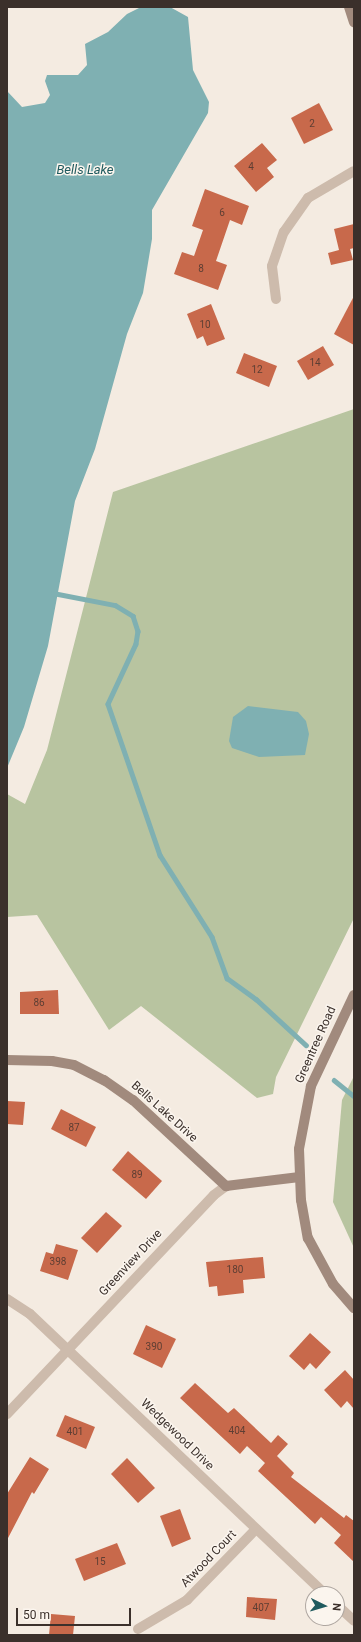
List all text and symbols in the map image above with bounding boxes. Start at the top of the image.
house number: 2 [309,118,315,130]
house number: 4 [248,161,254,173]
water label: Bells Lake [57,162,113,178]
house number: 6 [219,207,225,219]
house number: 8 [198,263,204,275]
house number: 10 [199,319,211,331]
house number: 14 [309,357,321,369]
house number: 12 [251,364,263,376]
house number: 86 [33,997,45,1009]
street label: Greentree Road [293,1004,339,1086]
street label: Bells Lake Drive [128,1079,200,1145]
house number: 87 [68,1122,80,1134]
house number: 89 [131,1169,143,1181]
street label: Greenview Drive [97,1227,165,1299]
house number: 398 [50,1256,66,1268]
house number: 180 [227,1264,243,1276]
house number: 390 [146,1341,162,1353]
street label: Wedgewood Drive [137,1396,217,1474]
house number: 404 [229,1425,245,1437]
house number: 401 [67,1426,83,1438]
street label: Atwood Court [178,1528,240,1590]
house number: 15 [94,1556,106,1568]
north arrow [305,1586,345,1626]
scale bar [18,1600,133,1626]
house number: 407 [253,1602,269,1614]
text: N [330,1603,343,1611]
text: 50 m [23,1608,50,1622]

